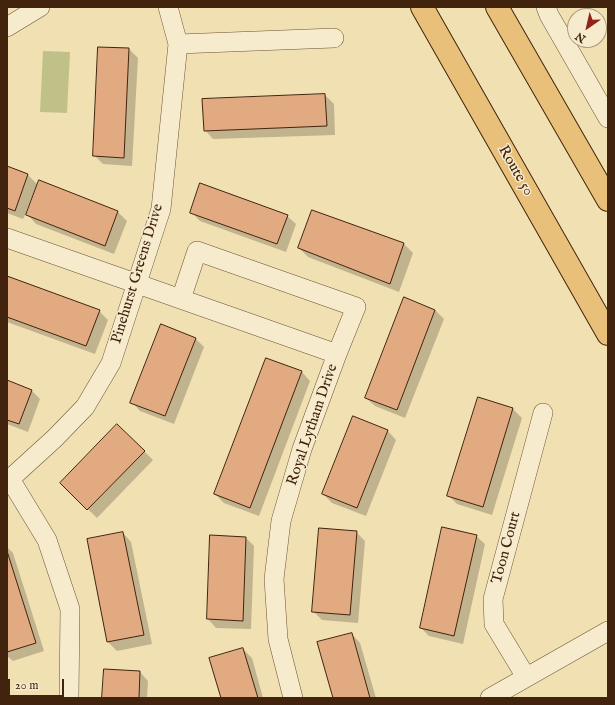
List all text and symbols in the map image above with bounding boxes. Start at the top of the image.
north arrow [567,8,607,48]
text: N [573,29,589,46]
street label: Route 50 [493,143,537,199]
street label: Pinehurst Greens Drive [108,202,168,346]
street label: Royal Lytham Drive [284,362,342,488]
street label: Toon Court [489,510,525,586]
scale bar [10,671,66,697]
text: 20 m [15,678,38,693]

